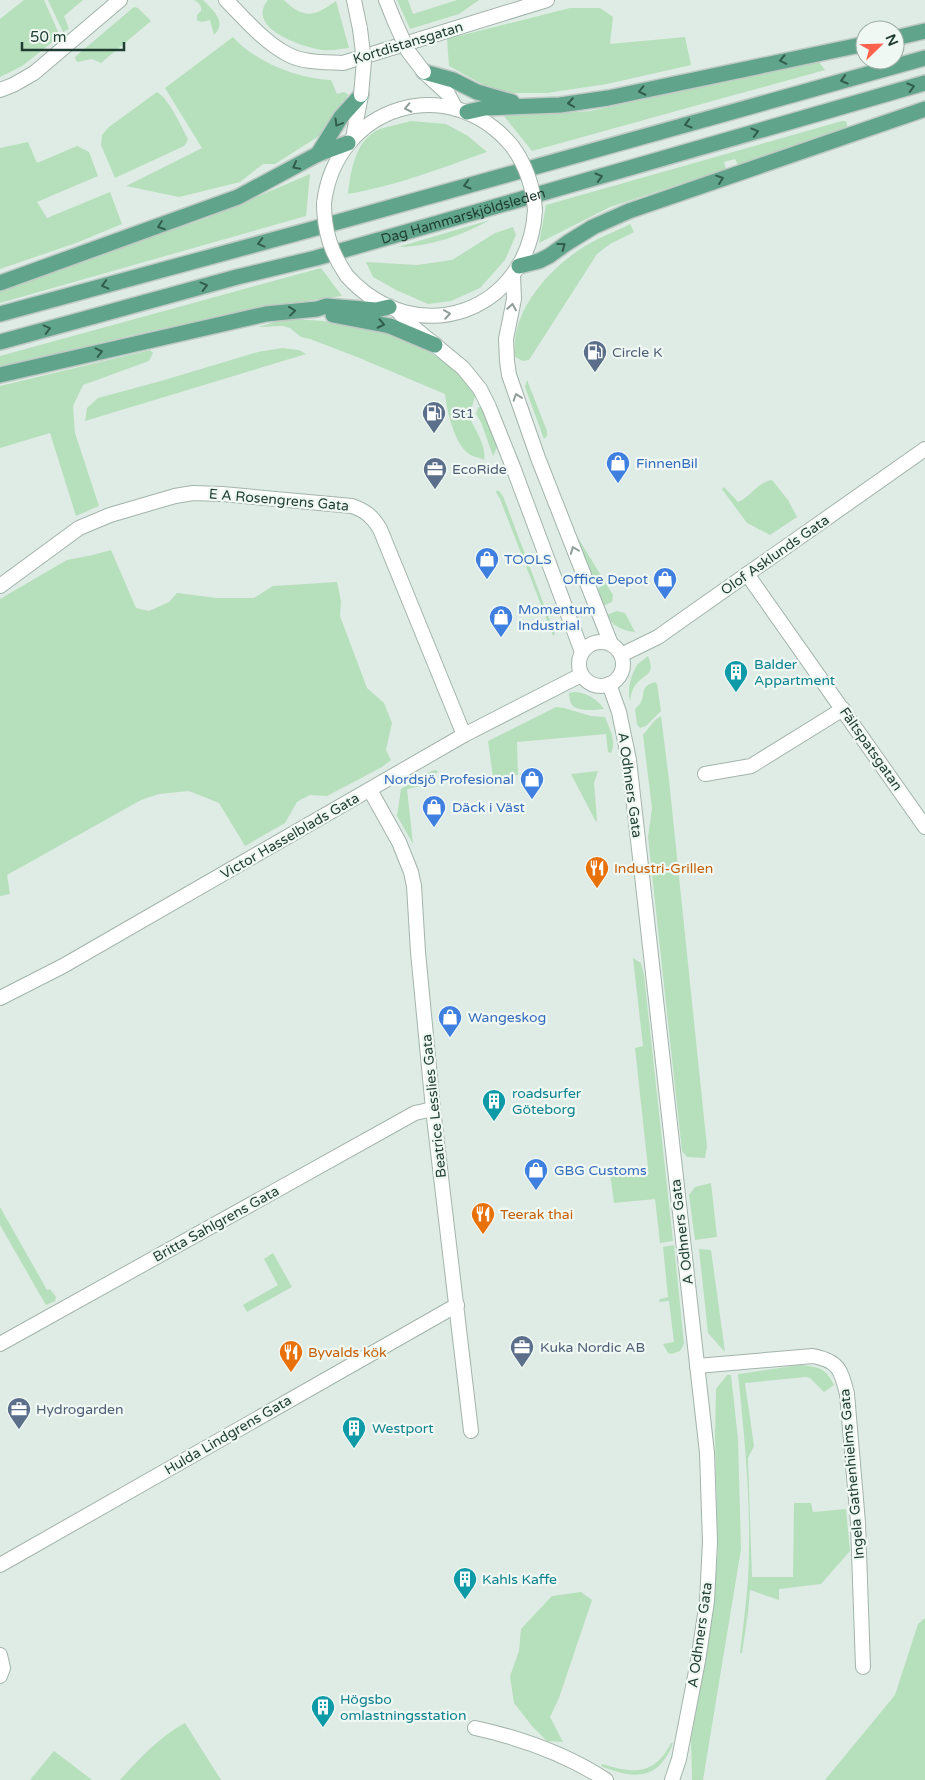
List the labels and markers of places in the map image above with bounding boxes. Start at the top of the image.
fuel station icon: Circle K [582,339,608,373]
place label: Circle K [612,344,662,361]
fuel station icon: St1 [421,400,447,434]
place label: St1 [452,405,474,422]
shop icon: FinnenBil [605,450,631,484]
place label: FinnenBil [636,455,698,472]
office icon: EcoRide [422,456,448,490]
place label: EcoRide [452,461,507,478]
shop icon: TOOLS [474,546,500,580]
place label: TOOLS [504,551,552,568]
shop icon: Office Depot [652,566,678,600]
place label: Office Depot [562,571,649,588]
place label: Momentum Industrial [518,601,596,634]
shop icon: Momentum Industrial [488,604,514,638]
place label: Balder Appartment [754,656,836,689]
building icon: Balder Appartment [723,659,749,693]
shop icon: Nordsjö Profesional [519,766,545,800]
place label: Nordsjö Profesional [384,771,514,788]
shop icon: Däck i Väst [421,794,447,828]
place label: Däck i Väst [452,799,526,816]
restaurant icon: Industri-Grillen [584,855,610,889]
place label: Industri-Grillen [614,860,713,877]
shop icon: Wangeskog [437,1004,463,1038]
place label: Wangeskog [468,1009,546,1026]
place label: roadsurfer Göteborg [512,1085,582,1118]
building icon: roadsurfer Göteborg [481,1088,507,1122]
shop icon: GBG Customs [523,1157,549,1191]
place label: GBG Customs [554,1162,647,1179]
restaurant icon: Teerak thai [470,1201,496,1235]
place label: Teerak thai [500,1206,573,1223]
office icon: Kuka Nordic AB [509,1334,535,1368]
restaurant icon: Byvalds kök [278,1339,304,1373]
place label: Kuka Nordic AB [540,1339,645,1356]
place label: Byvalds kök [308,1344,387,1361]
office icon: Hydrogarden [6,1396,32,1430]
place label: Hydrogarden [36,1401,124,1418]
building icon: Westport [341,1415,367,1449]
place label: Westport [372,1420,434,1437]
building icon: Kahls Kaffe [452,1566,478,1600]
place label: Kahls Kaffe [482,1571,557,1588]
place label: Högsbo omlastningsstation [340,1691,466,1724]
building icon: Högsbo omlastningsstation [310,1694,336,1728]

